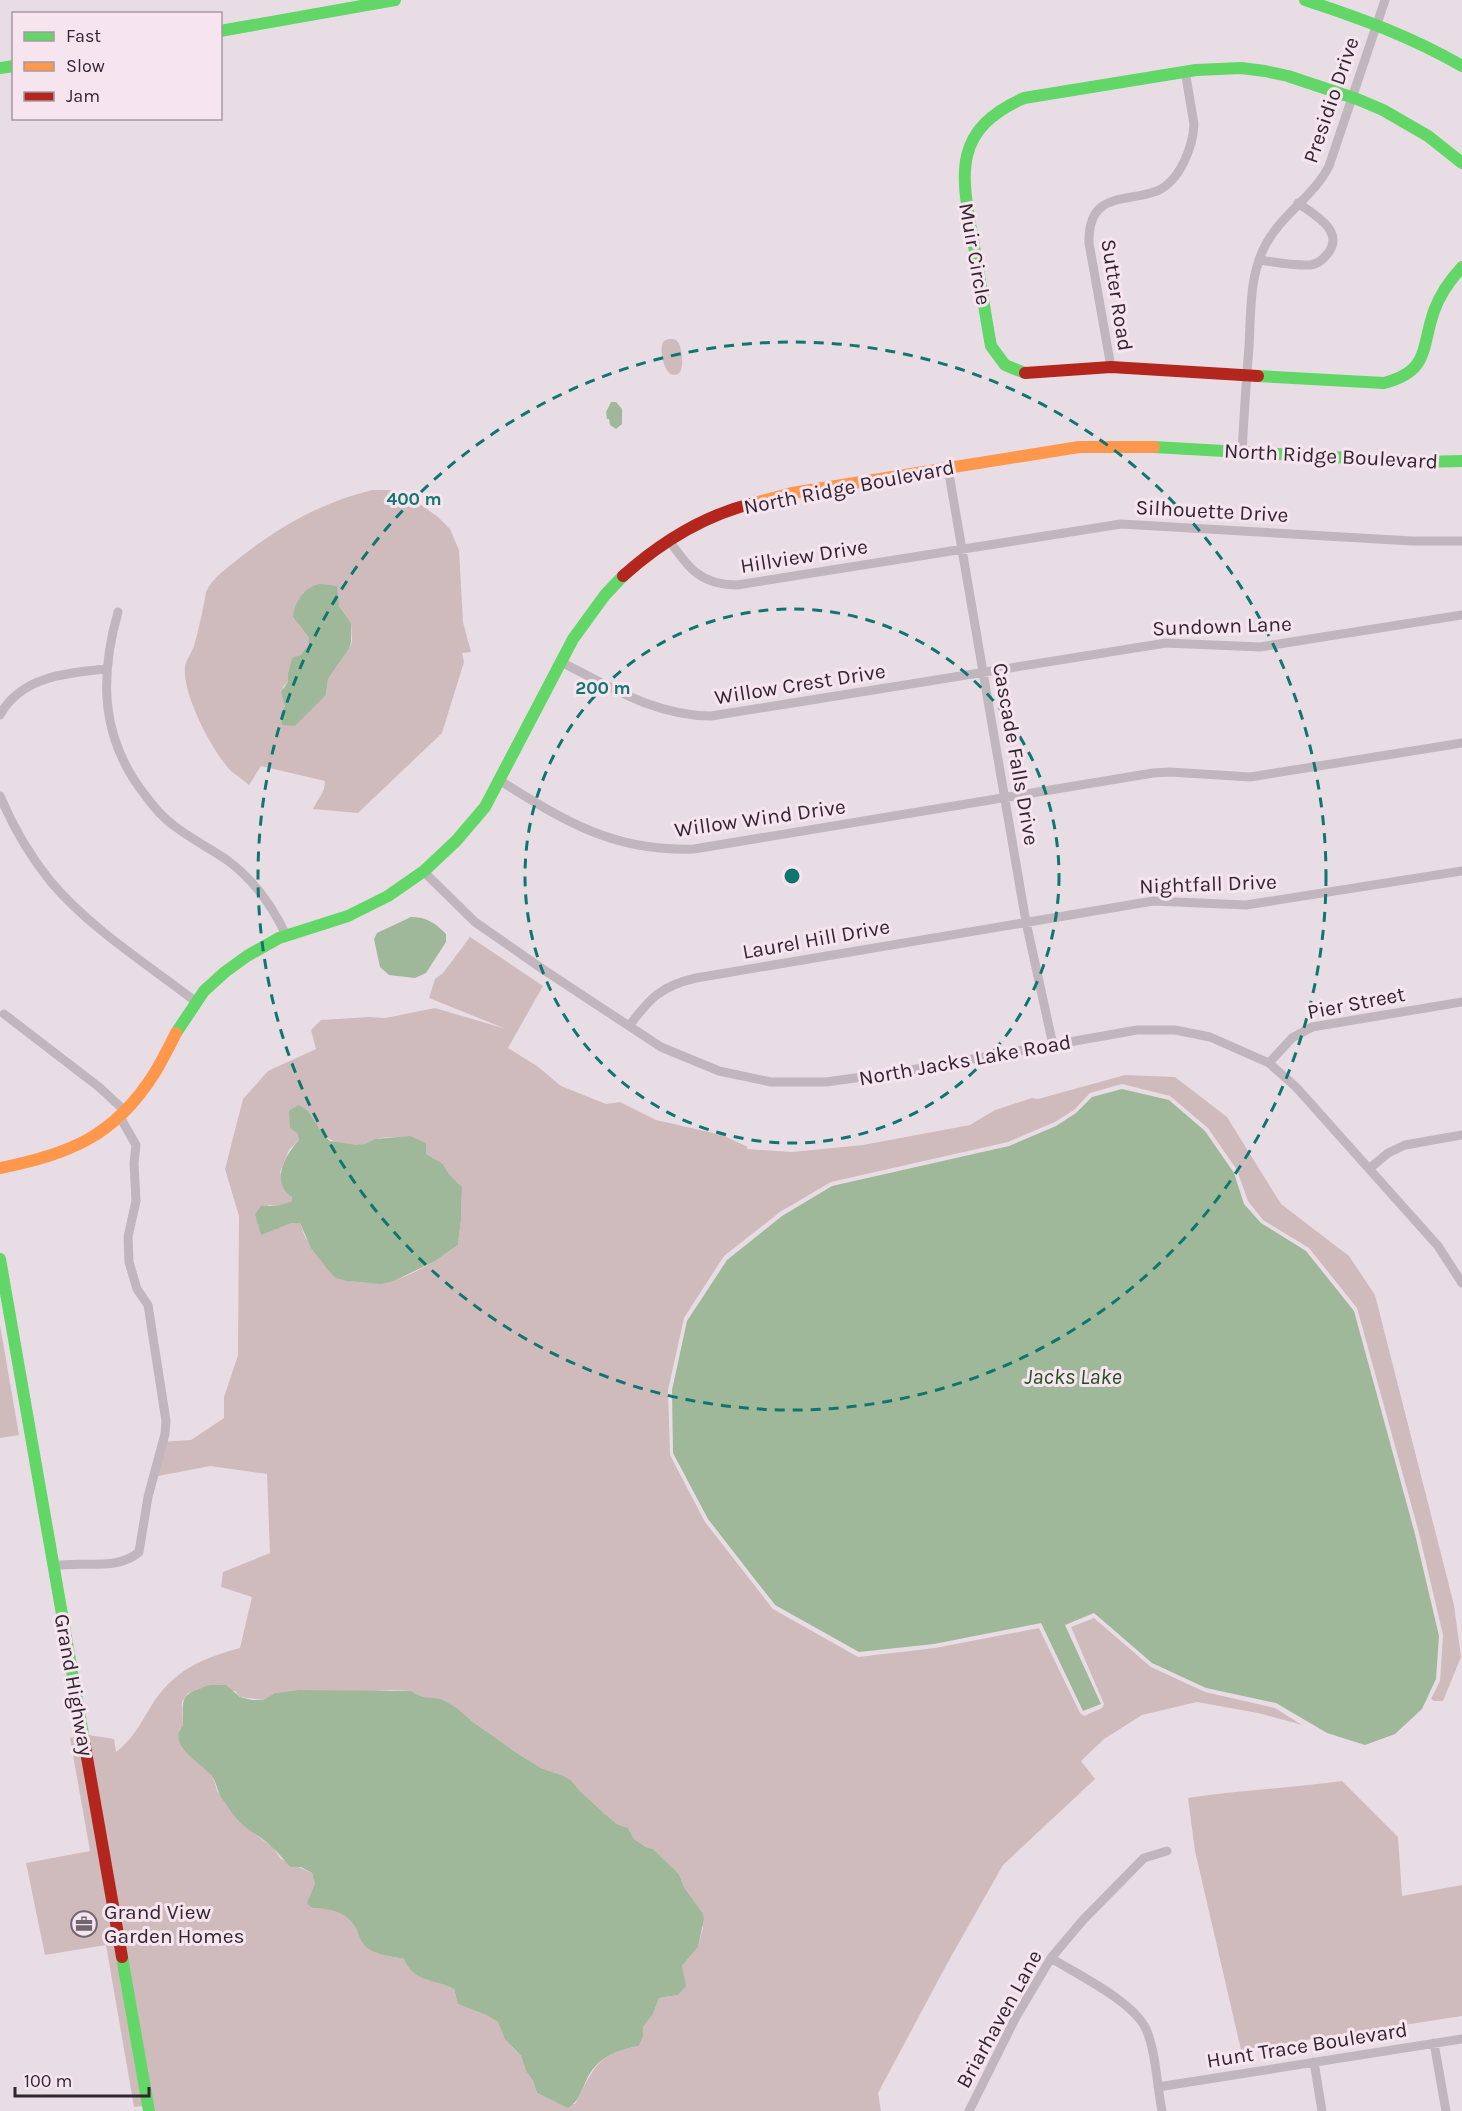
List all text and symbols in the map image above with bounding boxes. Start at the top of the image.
legend [12,12,222,120]
text: Fast [66,25,101,47]
street label: Presidio Drive [1298,34,1364,166]
text: Slow [66,55,105,77]
text: Jam [66,85,100,107]
street label: Muir Circle [954,201,996,307]
street label: Sutter Road [1096,237,1138,353]
street label: North Ridge Boulevard [1223,438,1439,474]
street label: North Ridge Boulevard [742,455,956,519]
text: 400 m [386,488,442,510]
street label: Silhouette Drive [1135,495,1289,527]
street label: Hillview Drive [738,534,870,578]
street label: Sundown Lane [1152,612,1292,640]
street label: Willow Crest Drive [713,659,887,709]
street label: Cascade Falls Drive [988,661,1044,847]
text: 200 m [575,677,631,699]
street label: Willow Wind Drive [673,794,847,842]
centre of rings [782,866,802,886]
street label: Nightfall Drive [1139,870,1277,898]
street label: Laurel Hill Drive [740,914,892,964]
street label: Pier Street [1305,982,1407,1024]
street label: North Jacks Lake Road [857,1030,1073,1090]
water label: Jacks Lake [1024,1364,1122,1390]
street label: Grand Highway [50,1612,98,1758]
place label: Grand View Garden Homes [104,1900,245,1948]
office icon: Grand View Garden Homes [69,1909,99,1939]
street label: Briarhaven Lane [951,1946,1047,2092]
street label: Hunt Trace Boulevard [1205,2017,1409,2073]
scale bar [15,2060,148,2098]
text: 100 m [24,2070,72,2092]

